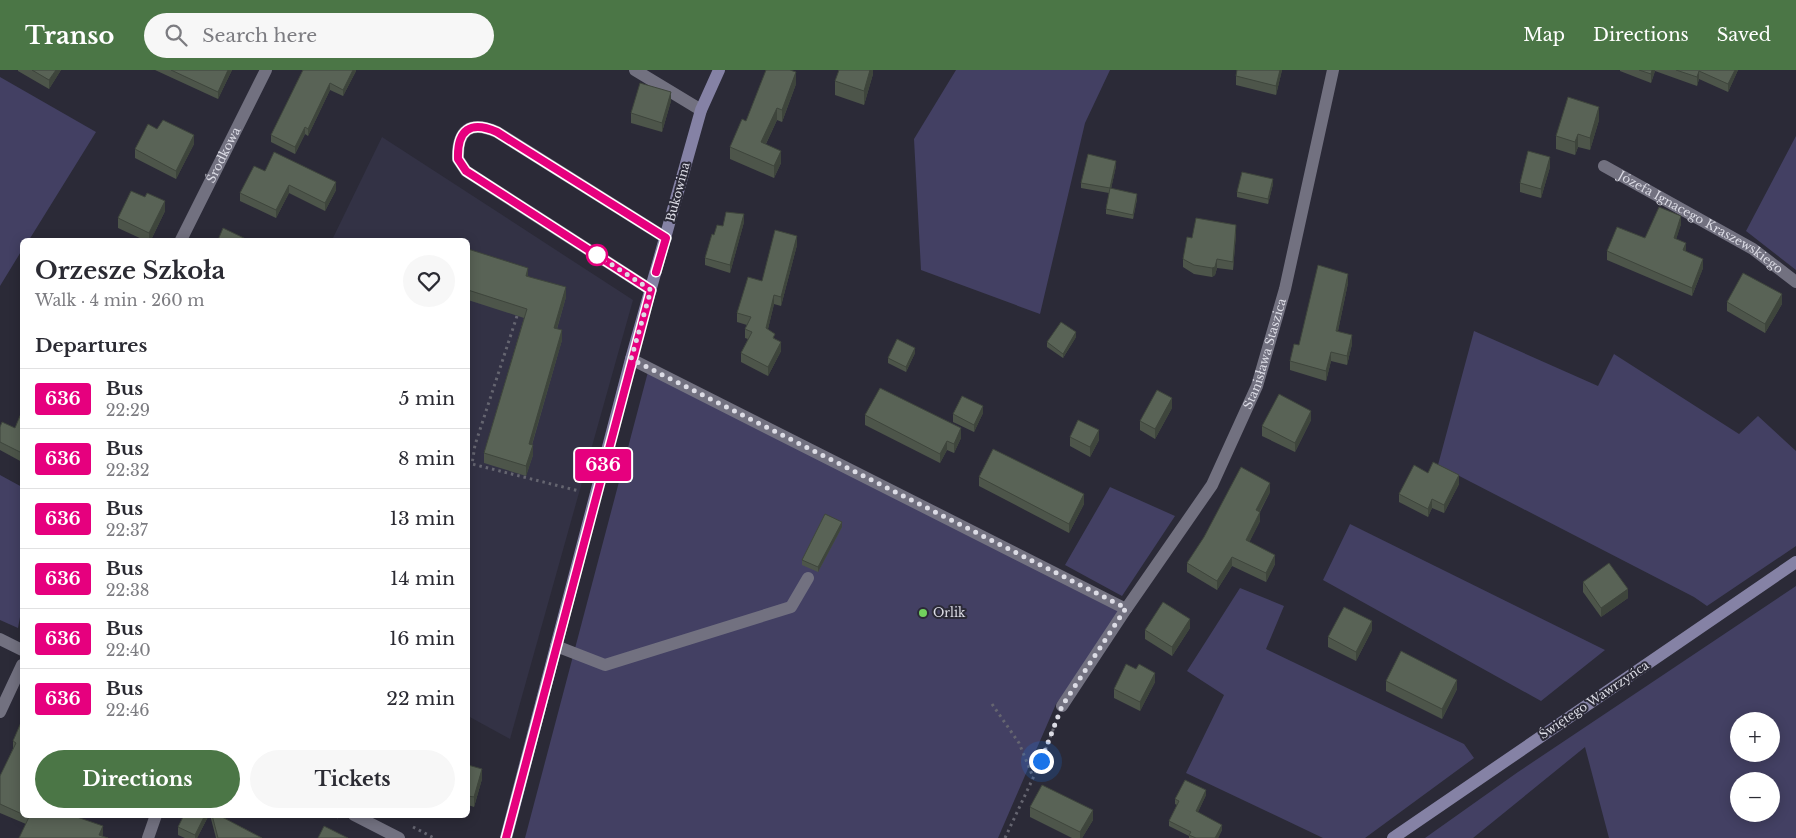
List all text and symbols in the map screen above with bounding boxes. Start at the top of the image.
search box [144,13,494,58]
text: Transo [25,21,114,50]
icon: search [162,21,190,49]
text: Search here [202,24,317,47]
text: Map [1523,24,1565,46]
text: Directions [1593,24,1689,46]
text: Saved [1717,24,1771,46]
street label: Środkowa [202,124,243,185]
street label: Bukowina [662,160,693,223]
street label: Józefa Ignacego Kraszewskiego [1614,167,1786,277]
unlabelled marker [586,244,608,266]
button: heart [403,255,455,307]
text: Orzesze Szkoła [35,256,225,285]
text: Walk · 4 min · 260 m [35,290,205,310]
street label: Stanisława Staszica [1240,296,1289,411]
text: Departures [35,334,147,357]
text: Bus [106,377,143,400]
text: 5 min [399,387,455,410]
text: 636 [45,388,81,410]
text: 22:29 [106,400,150,420]
text: Bus [106,437,143,460]
text: 8 min [398,447,455,470]
text: 636 [45,448,81,470]
line badge: 636 [574,449,632,481]
text: 636 [585,454,621,476]
text: 22:32 [106,460,150,480]
text: Bus [106,497,143,520]
text: 13 min [389,507,455,530]
text: 636 [45,508,81,530]
text: 22:37 [106,520,148,540]
text: Bus [106,557,143,580]
text: 14 min [390,567,455,590]
text: 636 [45,568,81,590]
text: 22:38 [106,580,150,600]
place label: Orlik [933,605,966,620]
marker: Orlik [917,607,929,619]
text: Bus [106,617,143,640]
text: 16 min [389,627,455,650]
text: 636 [45,628,81,650]
text: 22:40 [106,640,151,660]
street label: Świętego Wawrzyńca [1535,656,1652,742]
text: Bus [106,677,143,700]
text: 22 min [386,687,455,710]
text: 636 [45,688,81,710]
text: 22:46 [106,700,150,720]
map controls [1730,712,1780,822]
button: + [1730,712,1780,762]
your location [1029,749,1054,774]
button: Directions [35,750,240,808]
button: Tickets [250,750,455,808]
button: − [1730,772,1780,822]

